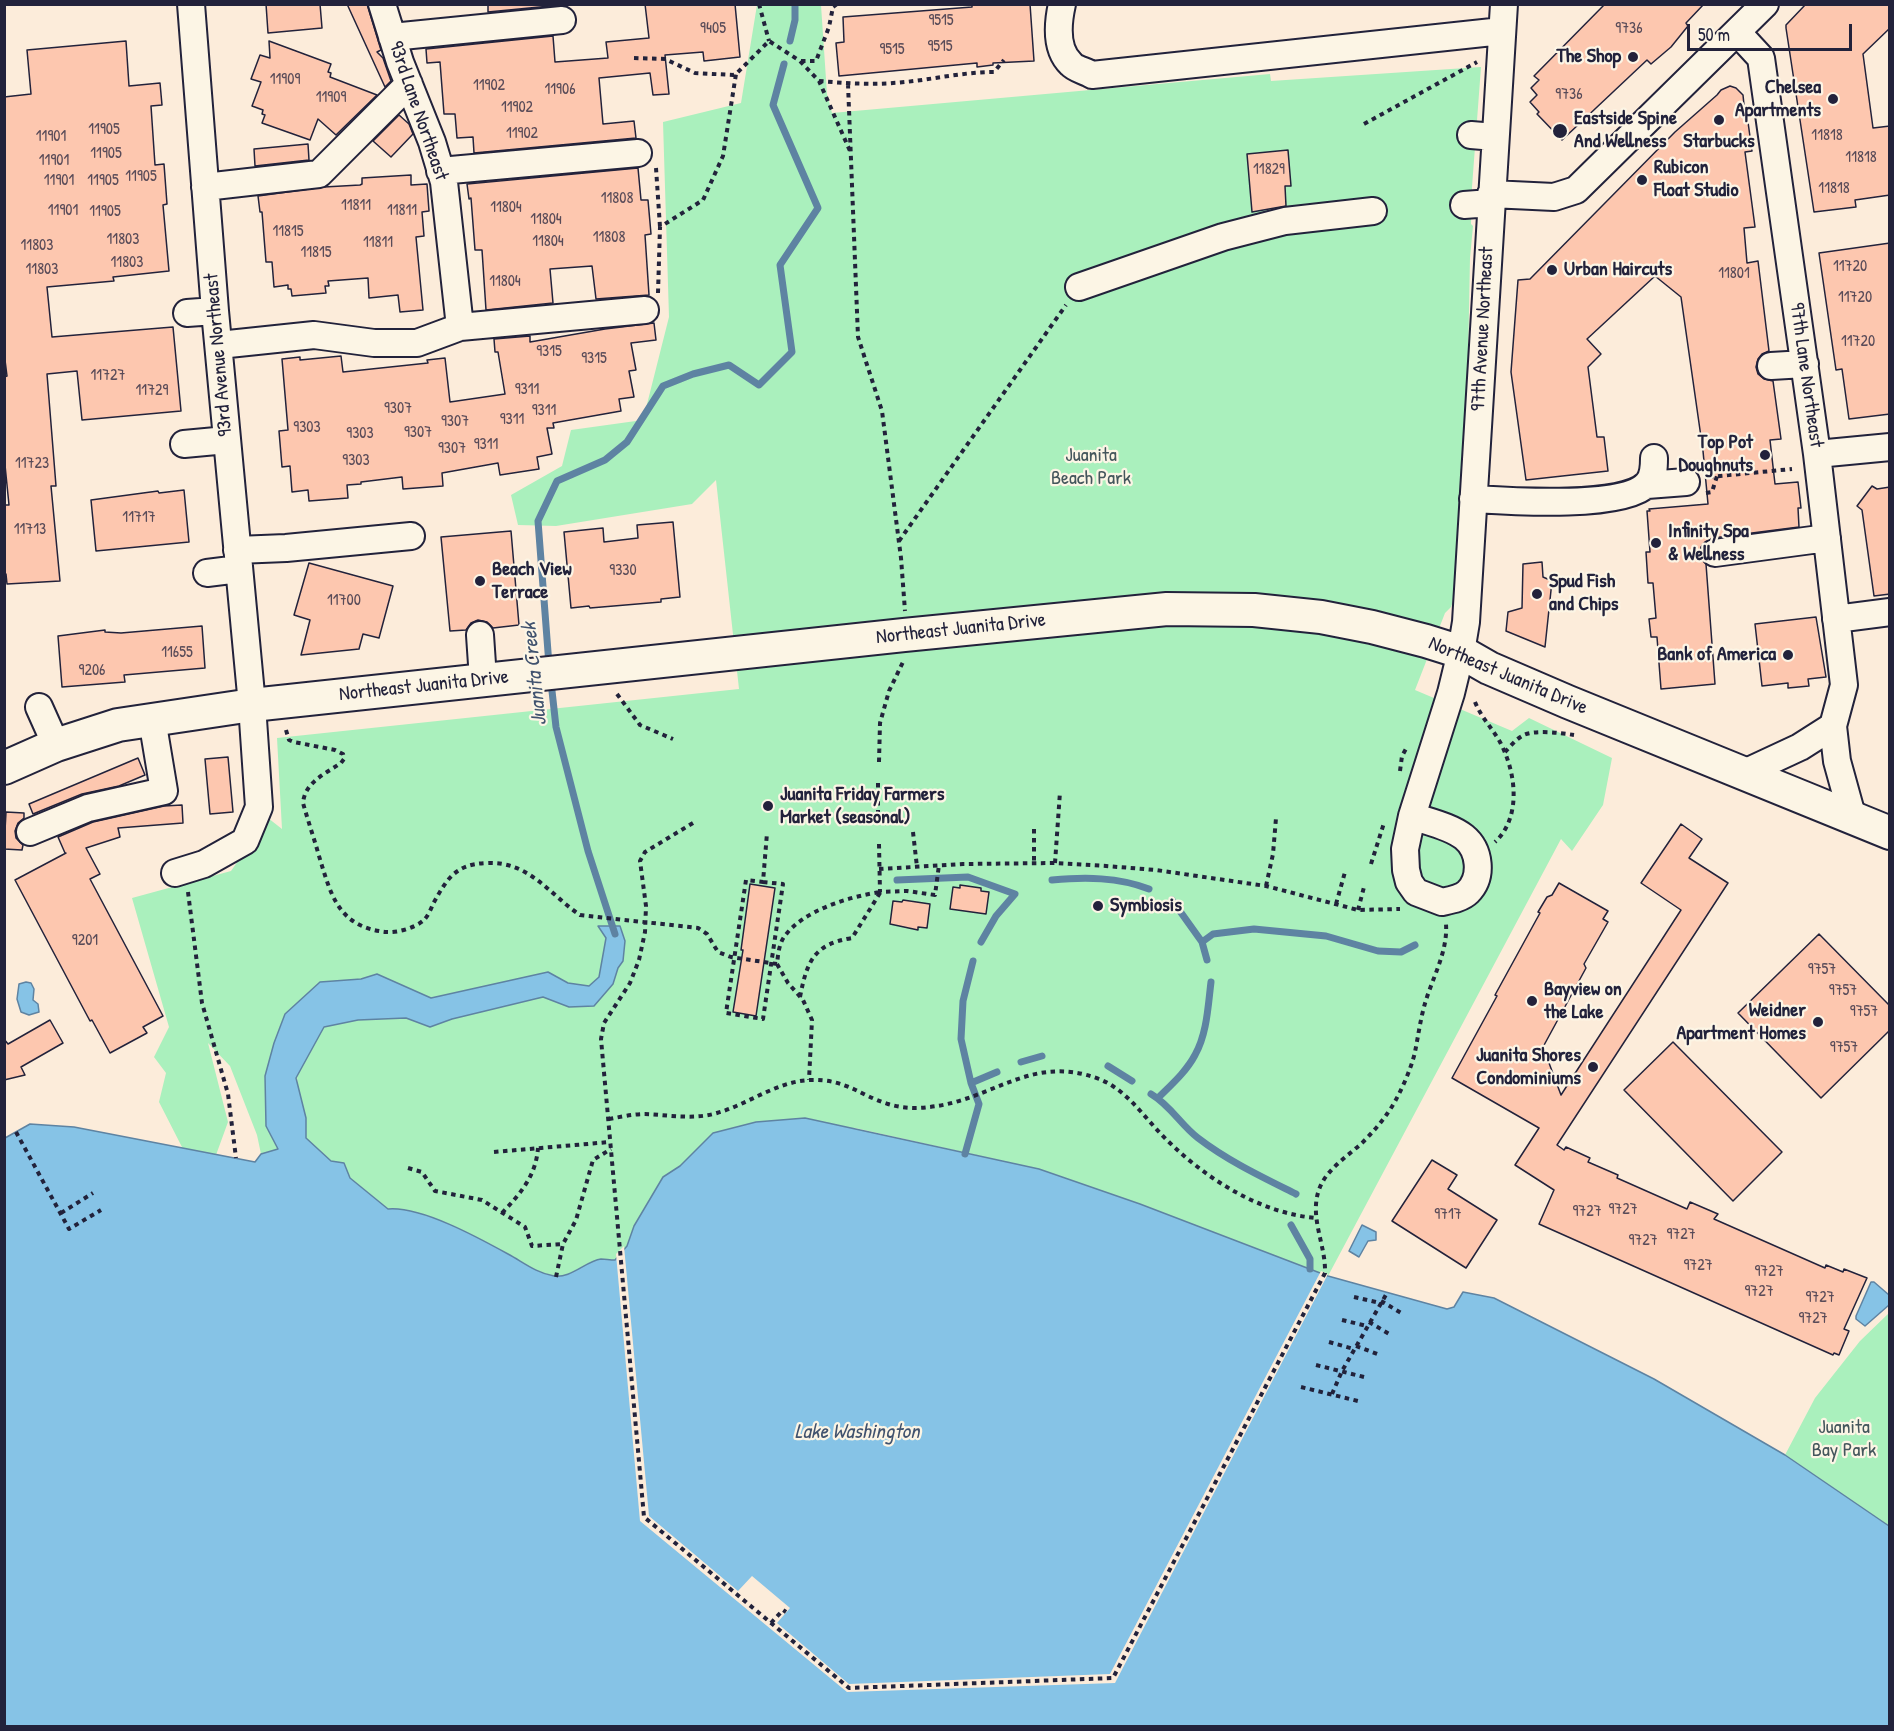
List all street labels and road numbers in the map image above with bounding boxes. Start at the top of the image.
street label: 93rd Lane Northeast [383,38,453,184]
street label: 97th Avenue Northeast [1467,246,1499,412]
street label: 93rd Avenue Northeast [200,272,238,438]
street label: 97th Lane Northeast [1784,301,1828,449]
street label: Northeast Juanita Drive [875,608,1047,650]
street label: Northeast Juanita Drive [1425,632,1591,720]
street label: Northeast Juanita Drive [338,665,510,707]

